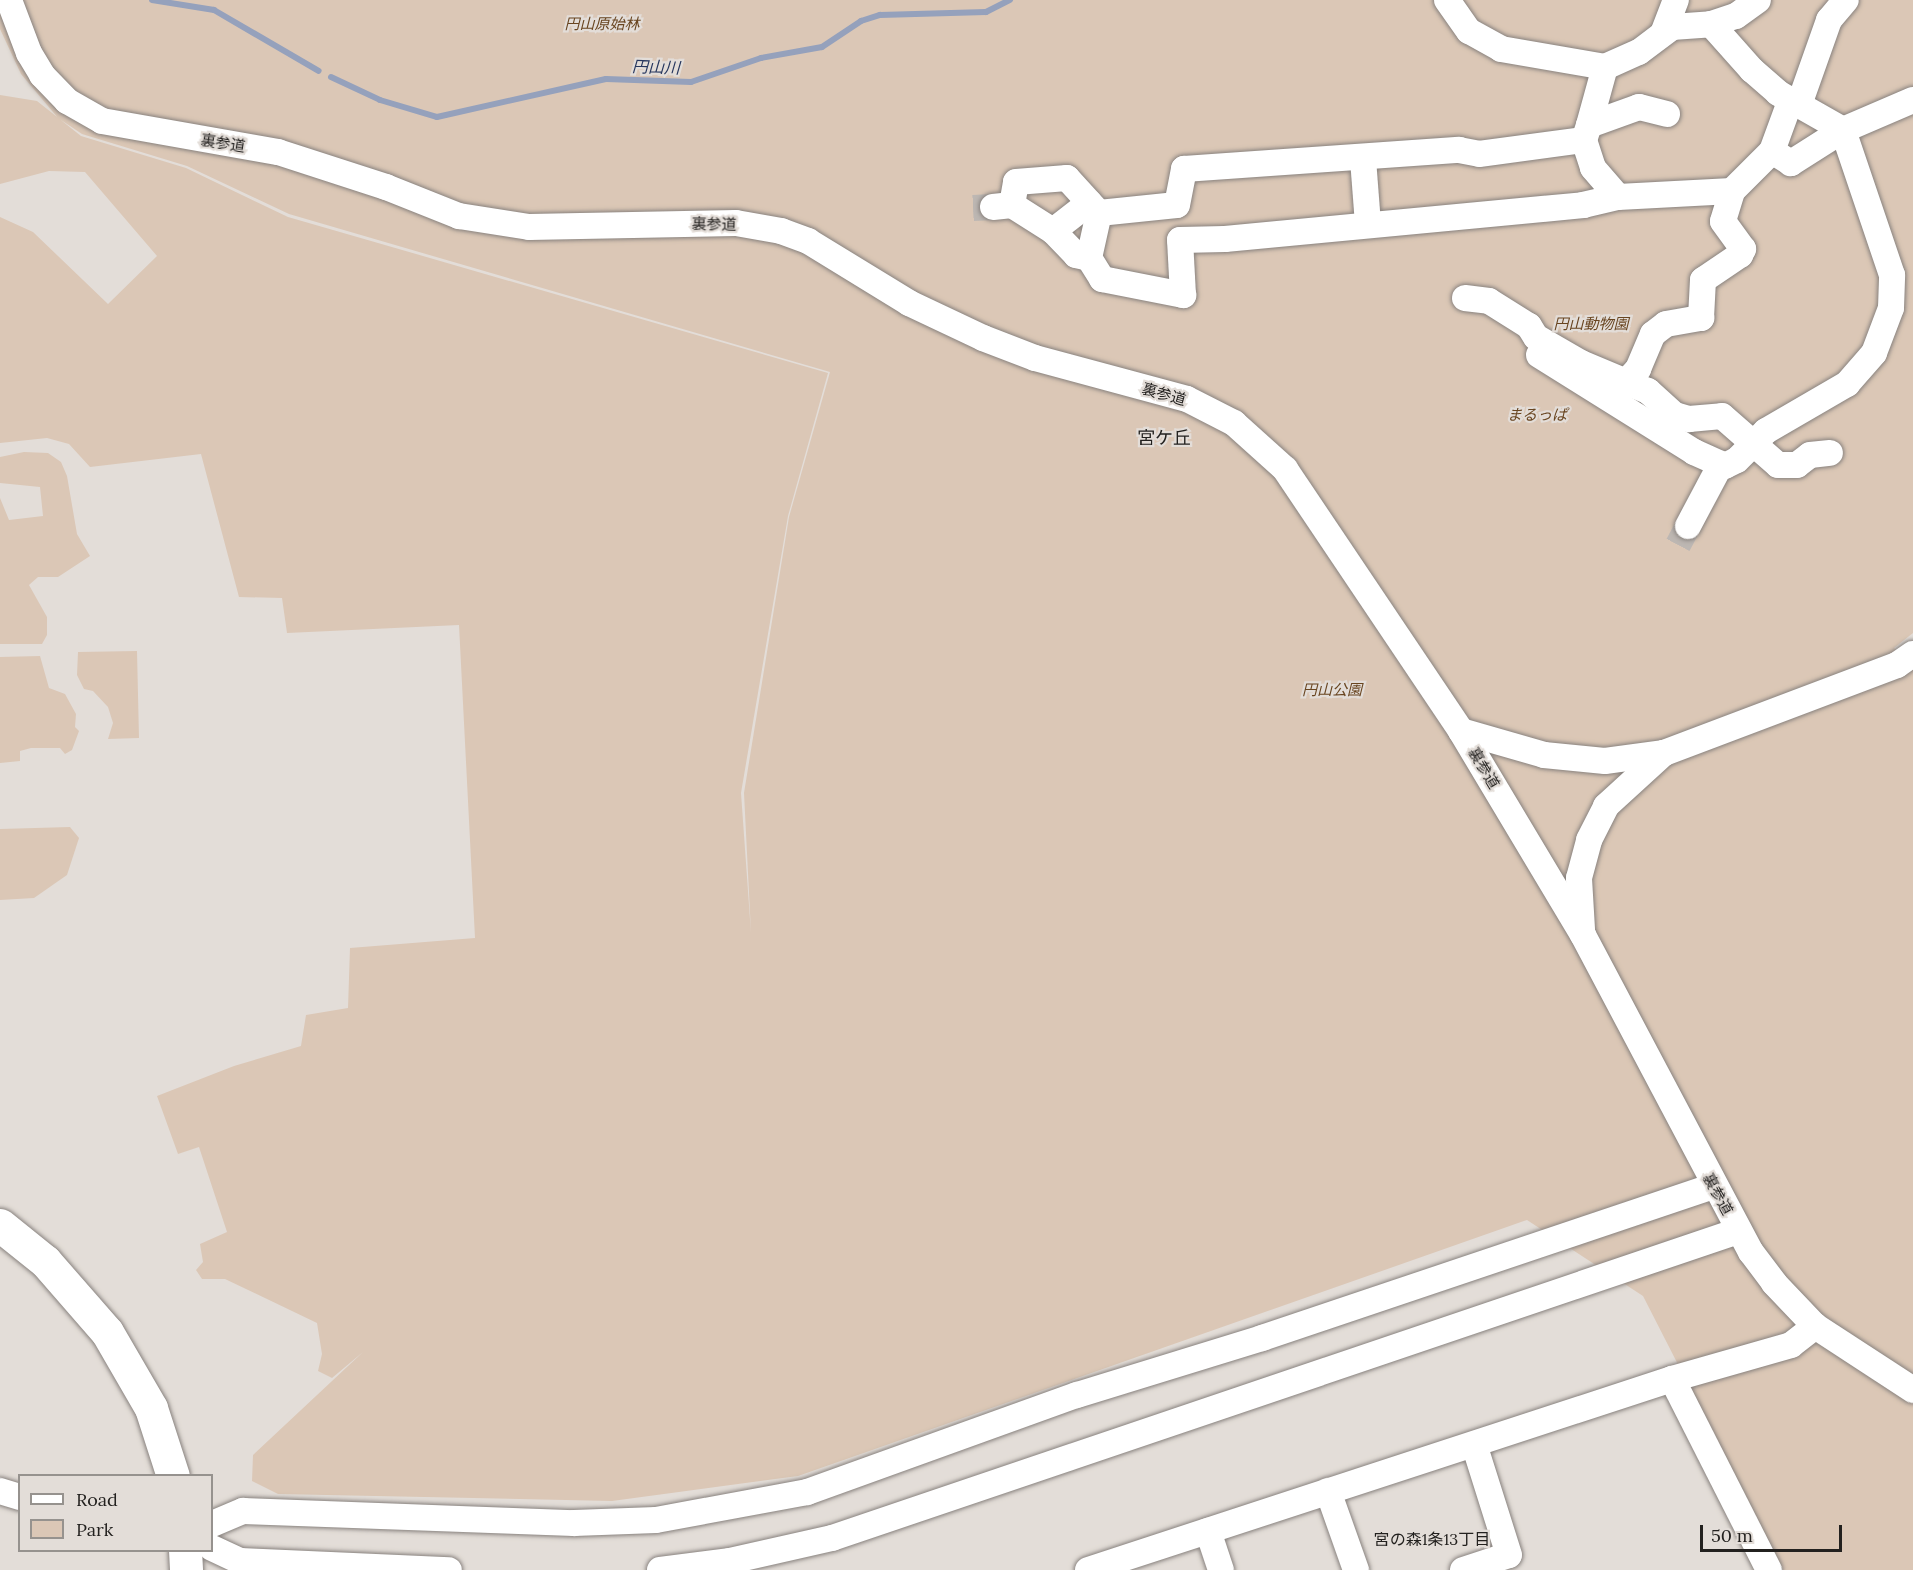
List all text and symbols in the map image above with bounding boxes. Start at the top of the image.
park label: 円山原始林 [565,15,639,33]
water label: 円山川 [632,57,680,77]
street label: 裏参道 [199,131,247,155]
street label: 裏参道 [691,215,737,233]
park label: 円山動物園 [1554,315,1628,333]
street label: 裏参道 [1140,379,1188,409]
park label: まるっぱ [1507,406,1567,424]
district label: 宮ケ丘 [1137,427,1191,449]
park label: 円山公園 [1302,681,1362,699]
street label: 裏参道 [1465,744,1503,792]
street label: 裏参道 [1699,1170,1737,1218]
legend [18,1474,213,1552]
text: Road [76,1488,118,1511]
scale bar [1703,1513,1846,1551]
text: Park [76,1518,113,1541]
text: 50 m [1711,1524,1753,1547]
district label: 宮の森1条13丁目 [1374,1529,1490,1549]

